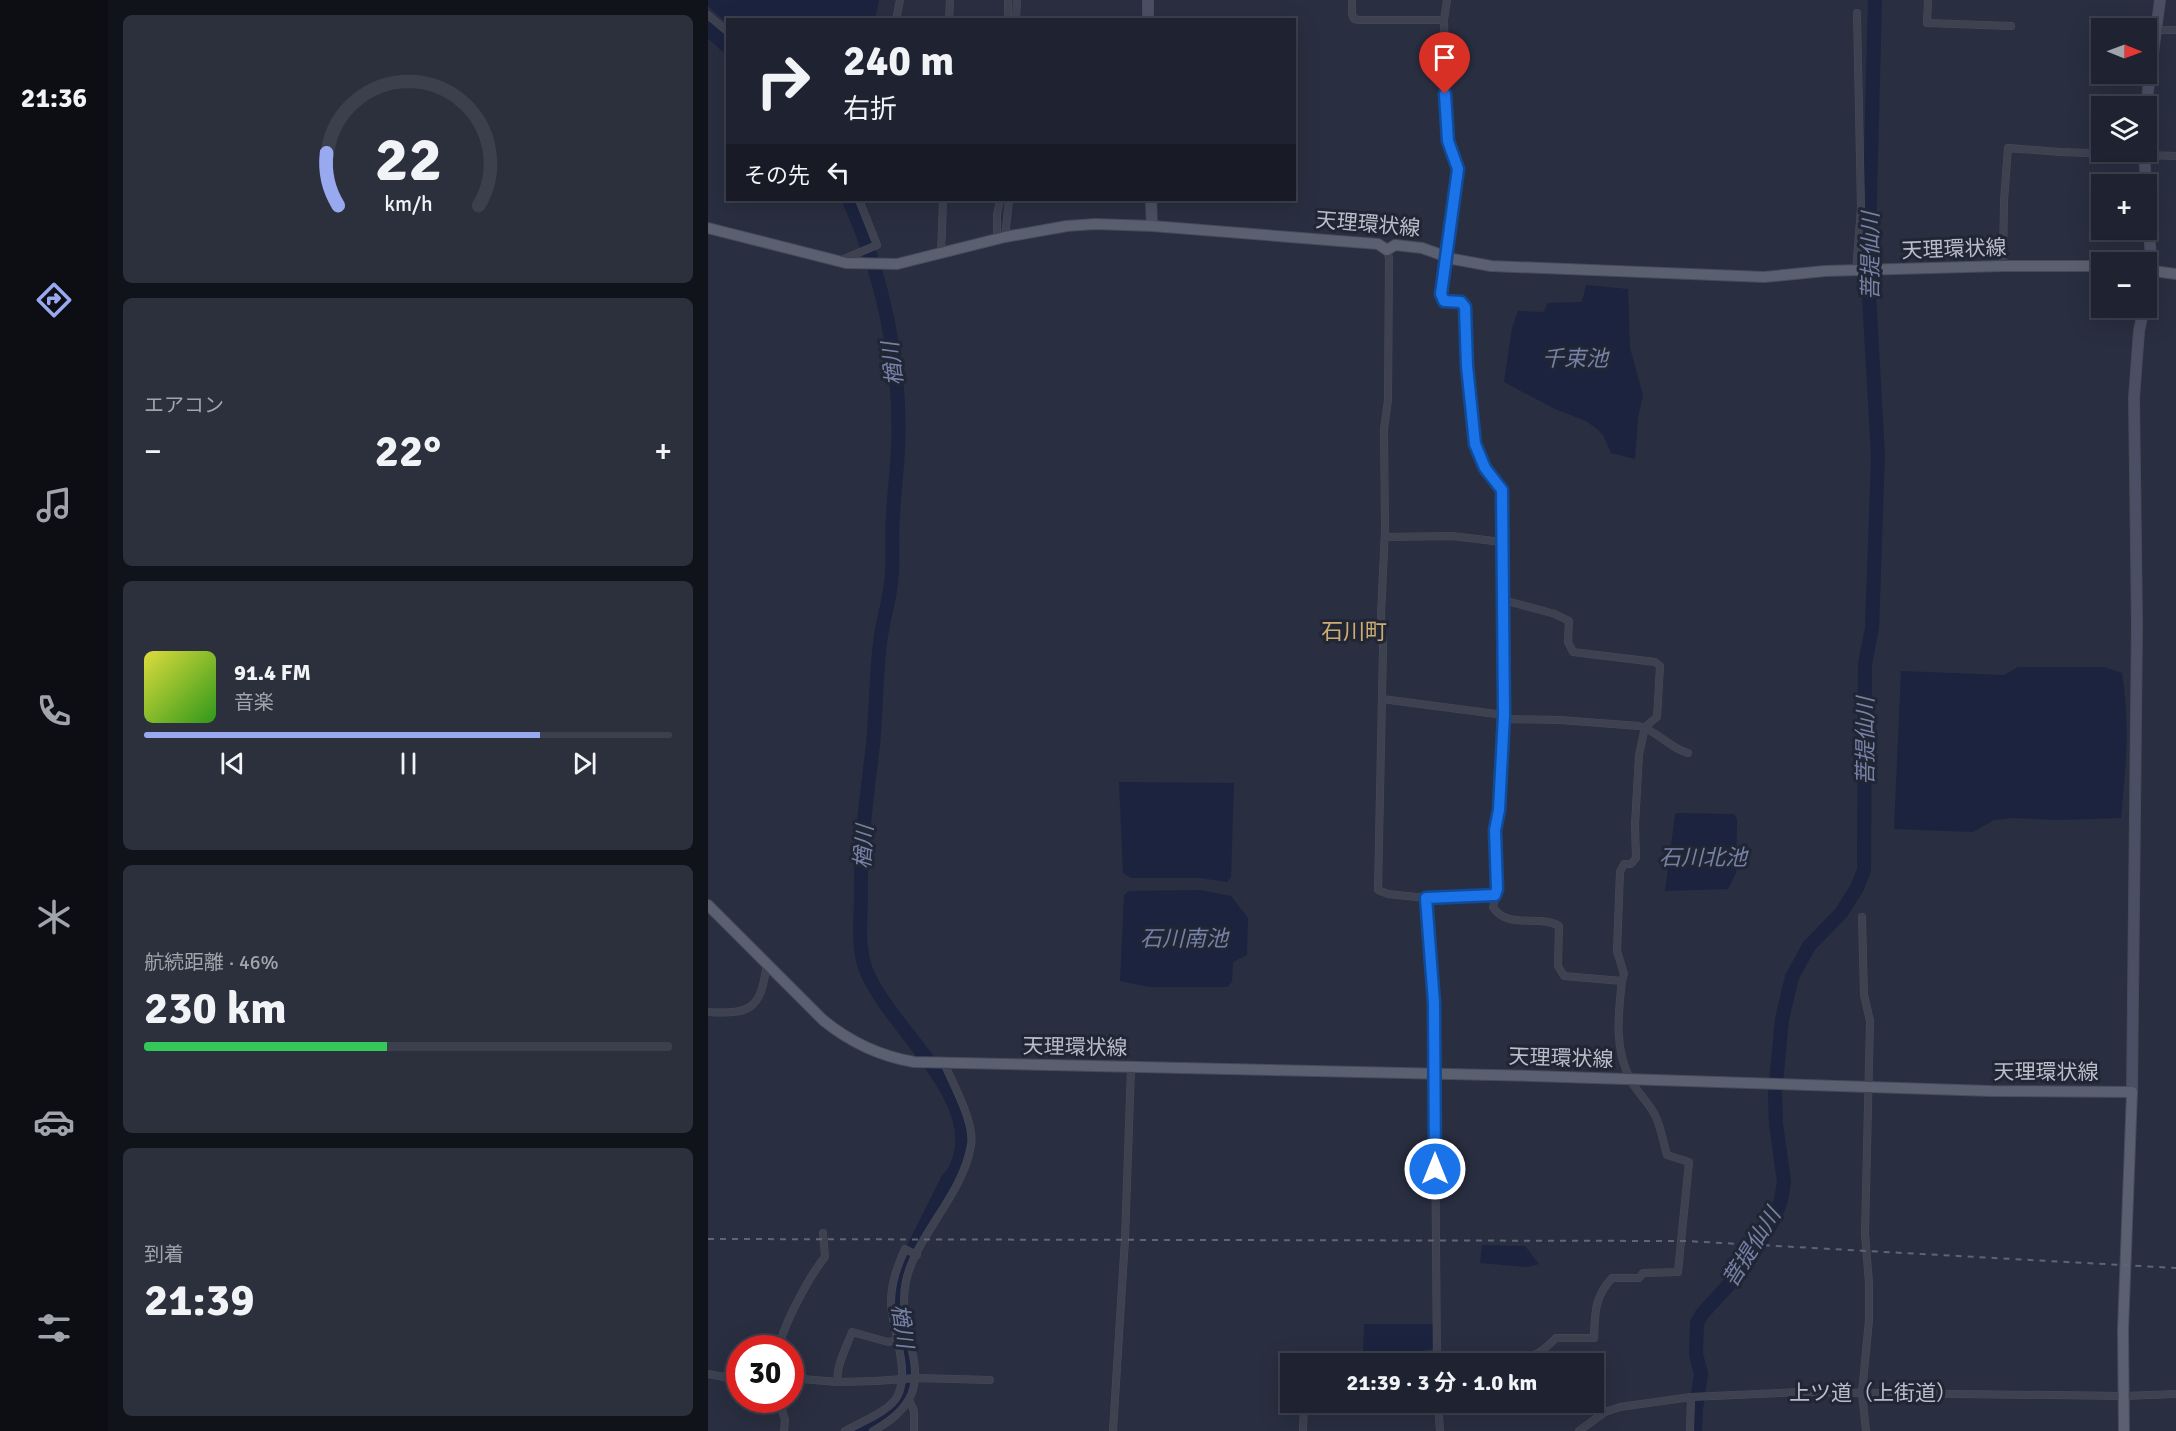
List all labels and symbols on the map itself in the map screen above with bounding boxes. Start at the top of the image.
north arrow [2091,18,2157,84]
pin [1419,32,1470,94]
street label: 天理環状線 [1315,206,1421,242]
water label: 菩提仙川 [1857,210,1884,300]
street label: 天理環状線 [1901,234,2007,264]
water label: 楢川 [876,338,909,387]
water label: 千束池 [1542,345,1610,372]
district label: 石川町 [1321,618,1387,645]
water label: 菩提仙川 [1852,695,1879,785]
water label: 楢川 [848,822,879,870]
water label: 石川北池 [1659,844,1749,871]
water label: 石川南池 [1140,925,1230,952]
street label: 天理環状線 [1022,1033,1128,1061]
street label: 天理環状線 [1508,1043,1614,1073]
street label: 天理環状線 [1994,1059,2099,1085]
position arrow [1403,1137,1467,1201]
water label: 菩提仙川 [1717,1201,1787,1292]
water label: 楢川 [886,1302,919,1352]
speed limit sign: 30 [726,1335,804,1413]
street label: 上ツ道（上街道） [1789,1380,1957,1406]

